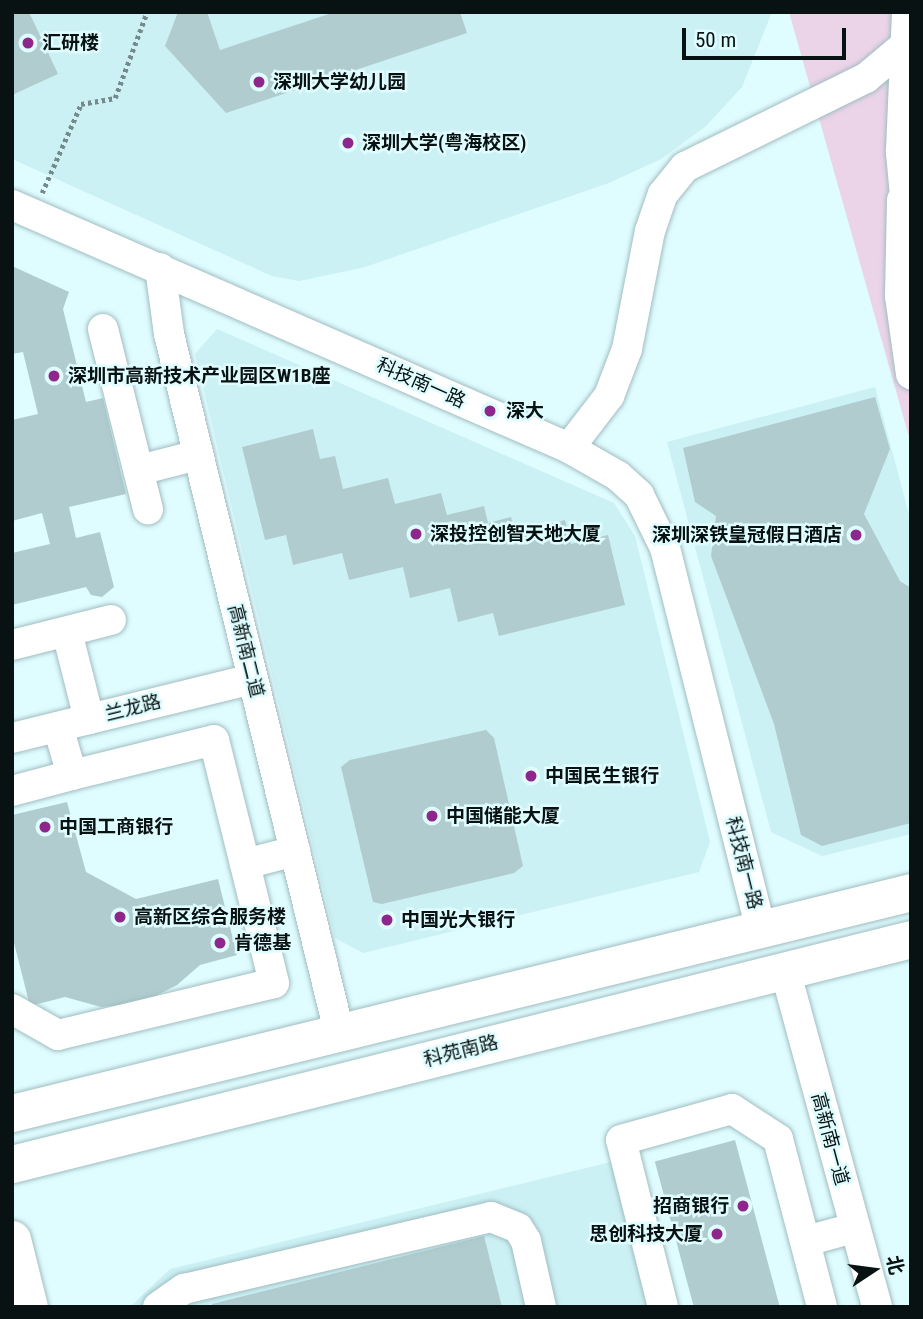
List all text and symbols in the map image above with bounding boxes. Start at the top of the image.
scale bar [685,14,850,58]
text: 50 m [695,28,736,52]
place label: 汇研楼 [42,32,99,54]
marker: 汇研楼 [20,35,36,51]
place label: 深圳大学幼儿园 [273,71,406,93]
marker: 深圳大学幼儿园 [251,74,267,90]
place label: 深圳大学(粤海校区) [362,132,526,154]
marker: 深圳大学(粤海校区) [340,135,356,151]
street label: 科技南一路 [373,353,469,413]
place label: 深圳市高新技术产业园区W1B座 [68,365,331,387]
marker: 深圳市高新技术产业园区W1B座 [46,368,62,384]
place label: 深大 [506,400,544,422]
marker: 深大 [480,401,500,421]
place label: 深投控创智天地大厦 [430,523,601,545]
place label: 深圳深铁皇冠假日酒店 [652,524,842,546]
marker: 深投控创智天地大厦 [408,526,424,542]
marker: 深圳深铁皇冠假日酒店 [848,527,864,543]
street label: 高新南二道 [223,602,269,700]
street label: 兰龙路 [103,690,163,726]
place label: 中国民生银行 [545,765,659,787]
marker: 中国民生银行 [523,768,539,784]
place label: 中国储能大厦 [446,805,560,827]
marker: 中国储能大厦 [424,808,440,824]
street label: 科技南一路 [721,814,767,912]
place label: 中国工商银行 [59,816,173,838]
marker: 中国工商银行 [37,819,53,835]
place label: 高新区综合服务楼 [134,906,286,928]
marker: 高新区综合服务楼 [112,909,128,925]
place label: 中国光大银行 [401,909,515,931]
marker: 中国光大银行 [379,912,395,928]
place label: 肯德基 [234,932,291,954]
marker: 肯德基 [212,935,228,951]
street label: 科苑南路 [421,1031,501,1071]
street label: 高新南一道 [807,1090,853,1188]
place label: 招商银行 [653,1195,729,1217]
marker: 招商银行 [735,1198,751,1214]
place label: 思创科技大厦 [589,1223,703,1245]
marker: 思创科技大厦 [709,1226,725,1242]
north arrow [839,1235,909,1305]
text: 北 [882,1253,908,1277]

